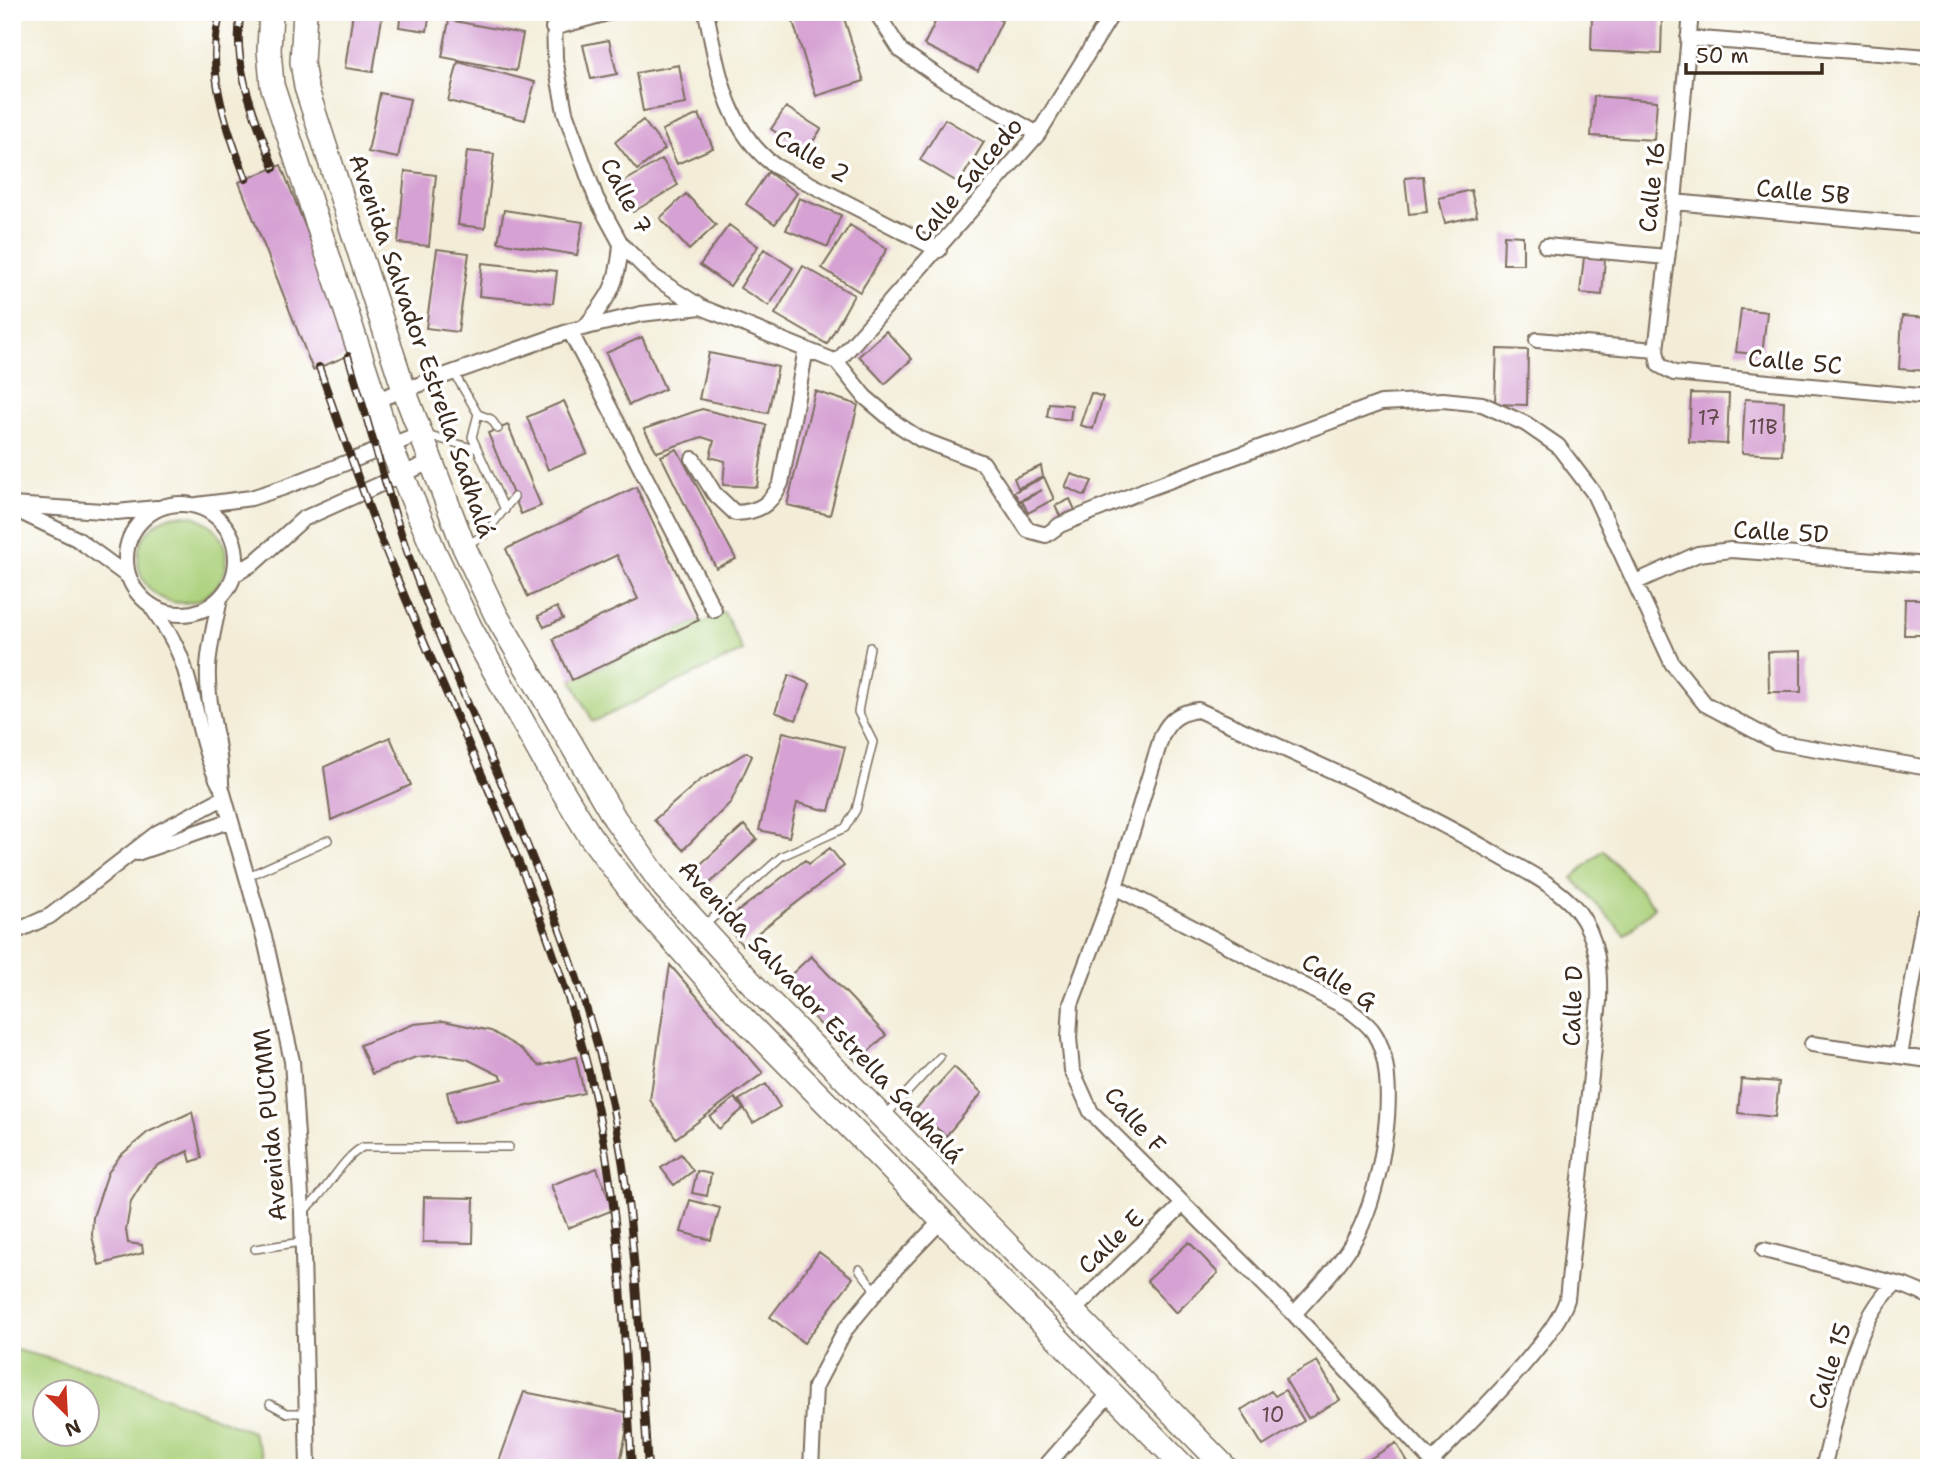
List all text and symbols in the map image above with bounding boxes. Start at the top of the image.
scale bar [1686,32,1822,76]
text: 50 m [1696,42,1749,70]
street label: Calle Salcedo [906,110,1030,250]
street label: Calle 2 [768,122,856,190]
street label: Calle 16 [1631,140,1673,234]
street label: Avenida Salvador Estrella Sadhalá [341,150,503,542]
street label: Calle 7 [593,152,659,240]
street label: Calle 5B [1755,172,1851,212]
street label: Calle 5C [1746,342,1844,382]
house number: 17 [1698,404,1720,432]
house number: 11B [1748,413,1778,441]
street label: Calle 5D [1732,514,1830,550]
street label: Avenida Salvador Estrella Sadhalá [672,853,971,1171]
street label: Calle G [1295,946,1383,1018]
street label: Calle D [1556,965,1590,1047]
street label: Avenida PUCMM [246,1027,294,1223]
street label: Calle F [1097,1080,1173,1160]
street label: Calle E [1071,1203,1151,1281]
street label: Calle 15 [1801,1318,1859,1414]
north arrow [32,1378,102,1448]
house number: 10 [1262,1401,1284,1429]
text: N [61,1414,85,1443]

